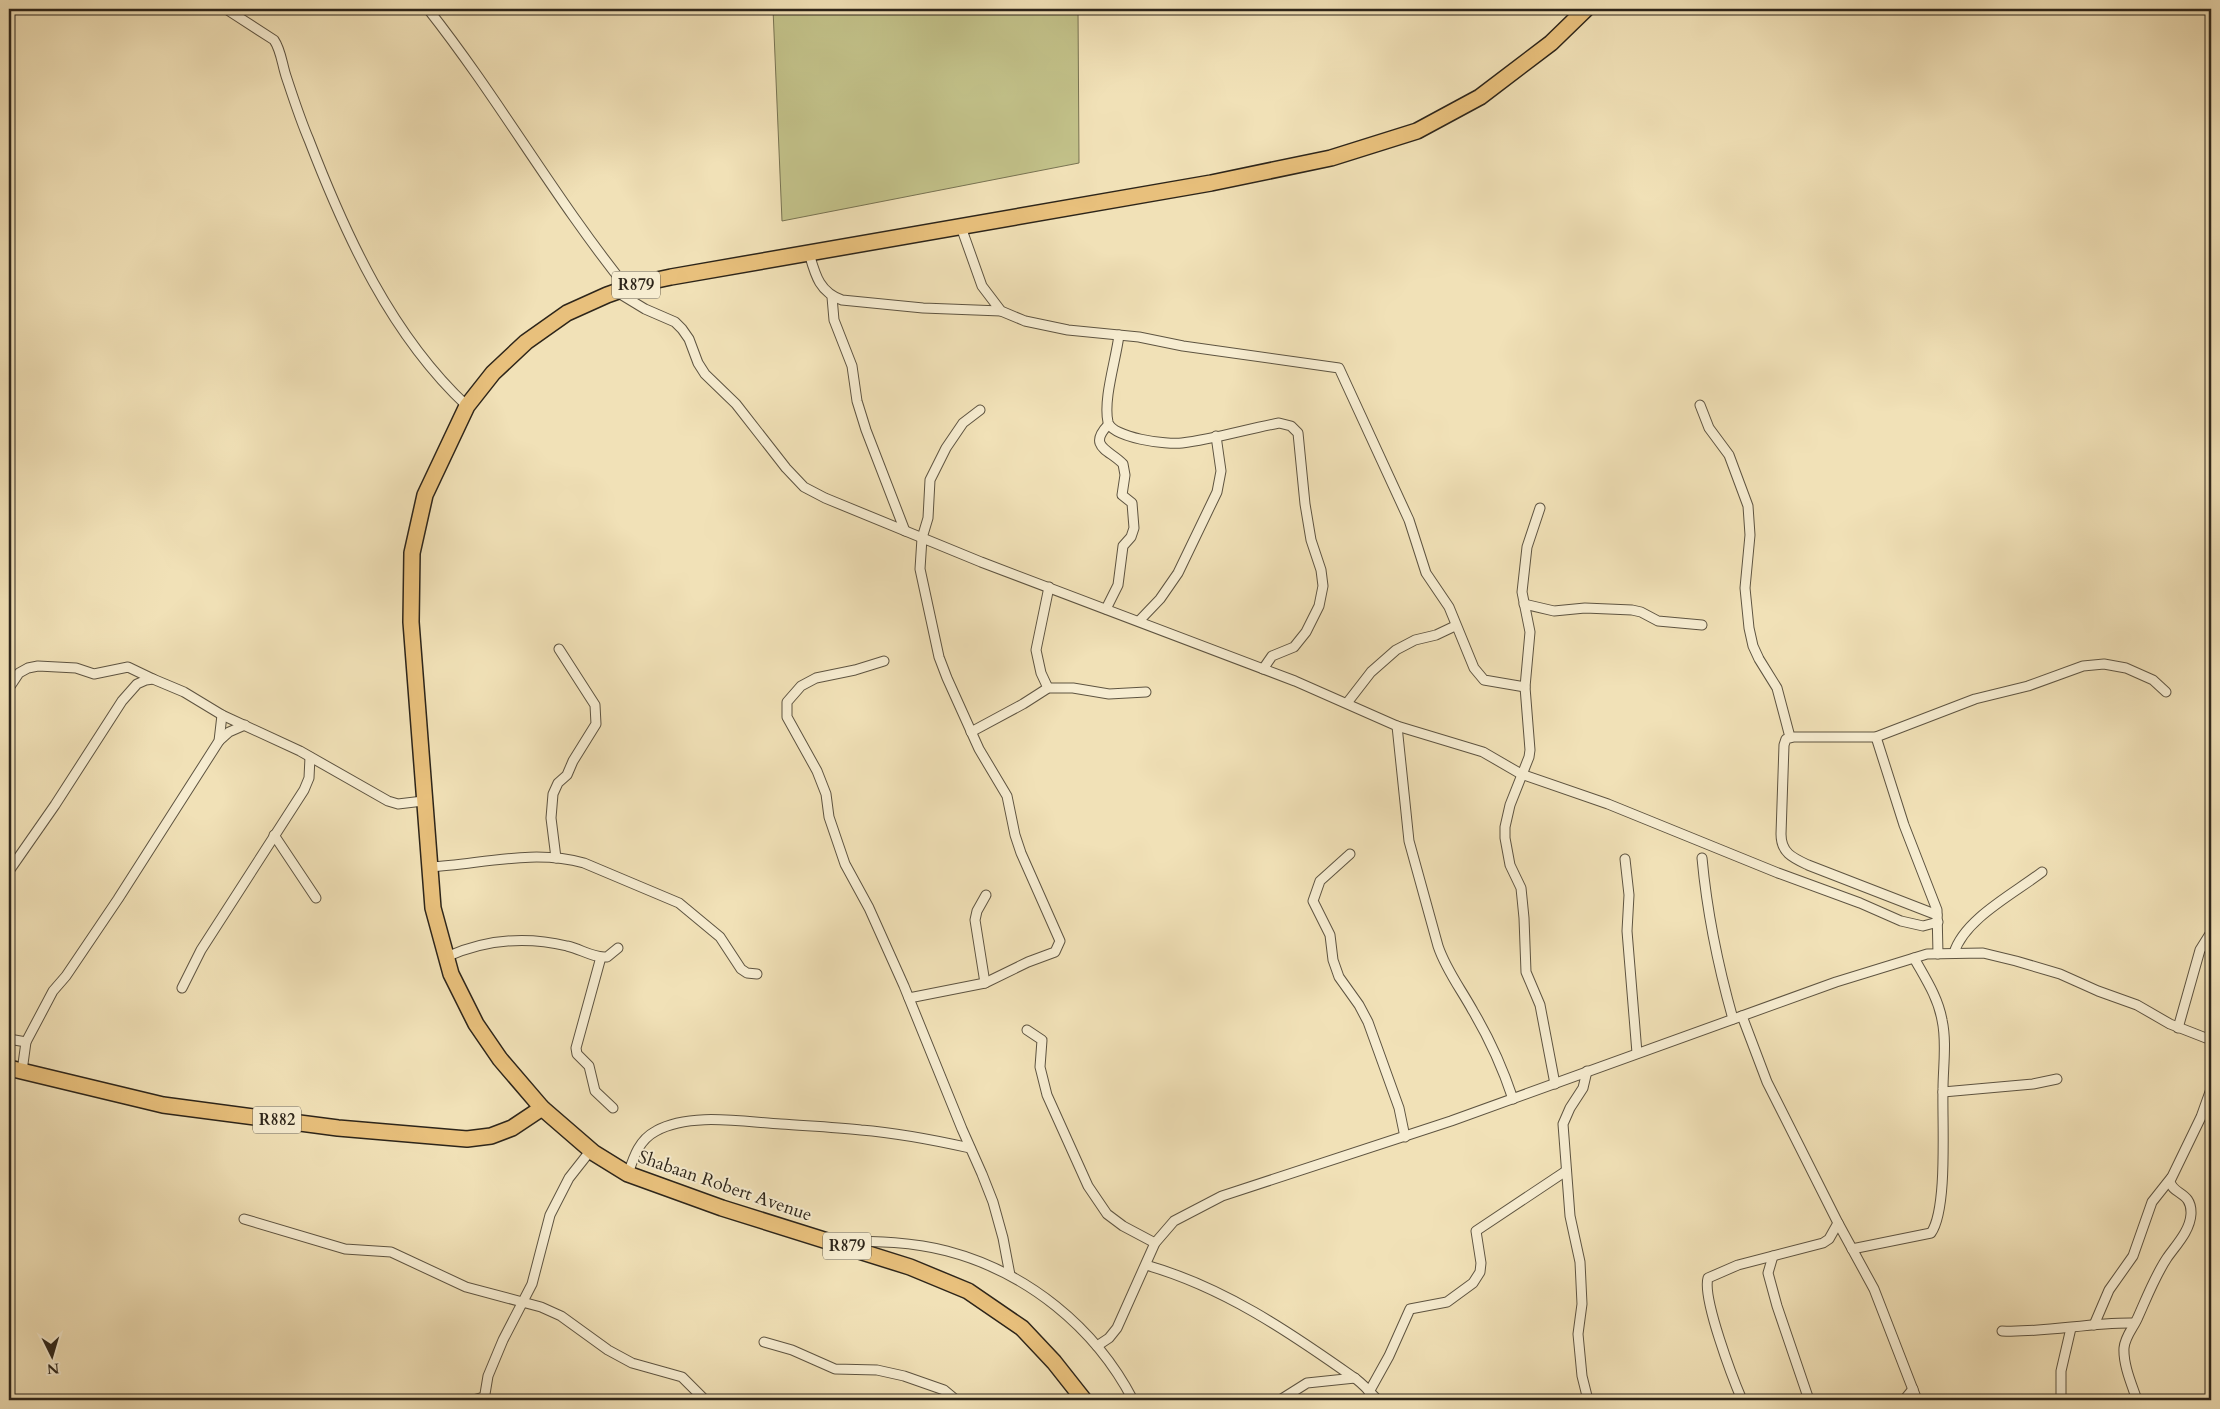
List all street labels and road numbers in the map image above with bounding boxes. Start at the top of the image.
road number: R879 [612,272,660,298]
road number: R882 [253,1106,301,1134]
street label: Shabaan Robert Avenue [635,1144,815,1228]
road number: R879 [823,1232,871,1260]

